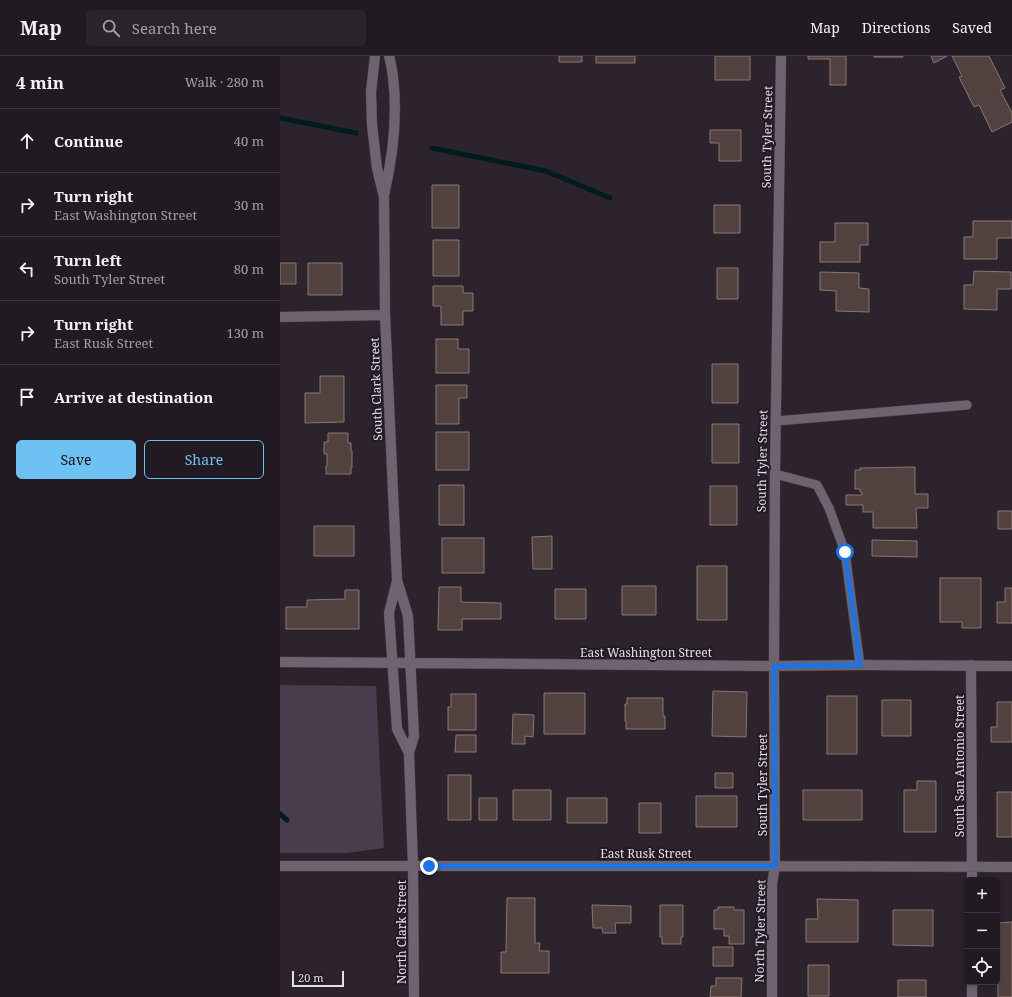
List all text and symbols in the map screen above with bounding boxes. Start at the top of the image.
search box [86,10,366,46]
text: Map [20,15,62,41]
icon: search [100,17,122,39]
text: Search here [132,18,217,38]
text: Map [810,18,840,37]
text: Directions [862,18,930,37]
text: Saved [952,18,992,37]
text: 4 min [16,71,64,94]
text: Walk · 280 m [185,73,264,91]
street label: South Tyler Street [758,86,776,188]
icon: ahead [16,130,38,152]
text: Continue [54,131,123,151]
text: 40 m [234,132,264,150]
text: Turn right [54,186,133,206]
icon: right [16,194,38,216]
text: 30 m [234,196,264,214]
text: East Washington Street [54,206,197,224]
text: Turn left [54,250,122,270]
icon: left [16,258,38,280]
text: 80 m [234,260,264,278]
text: South Tyler Street [54,270,165,288]
text: Turn right [54,314,133,334]
icon: right [16,322,38,344]
text: 130 m [227,324,264,342]
text: East Rusk Street [54,334,153,352]
street label: South Clark Street [366,337,386,441]
icon: arrive [16,386,38,408]
text: Arrive at destination [54,387,213,407]
street label: South Tyler Street [753,410,771,512]
button: Save [16,440,136,479]
button: Share [144,440,264,479]
route start [836,543,854,561]
street label: East Washington Street [580,644,712,661]
street label: South San Antonio Street [951,695,968,837]
street label: South Tyler Street [754,734,771,836]
street label: East Rusk Street [600,845,692,862]
route end [420,857,438,875]
map controls [964,877,1000,985]
button: + [964,877,1000,913]
street label: North Tyler Street [751,879,769,983]
street label: North Clark Street [393,880,410,984]
button: − [964,913,1000,949]
button: locate [964,949,1000,985]
scale bar [292,969,344,988]
text: 20 m [298,970,324,985]

